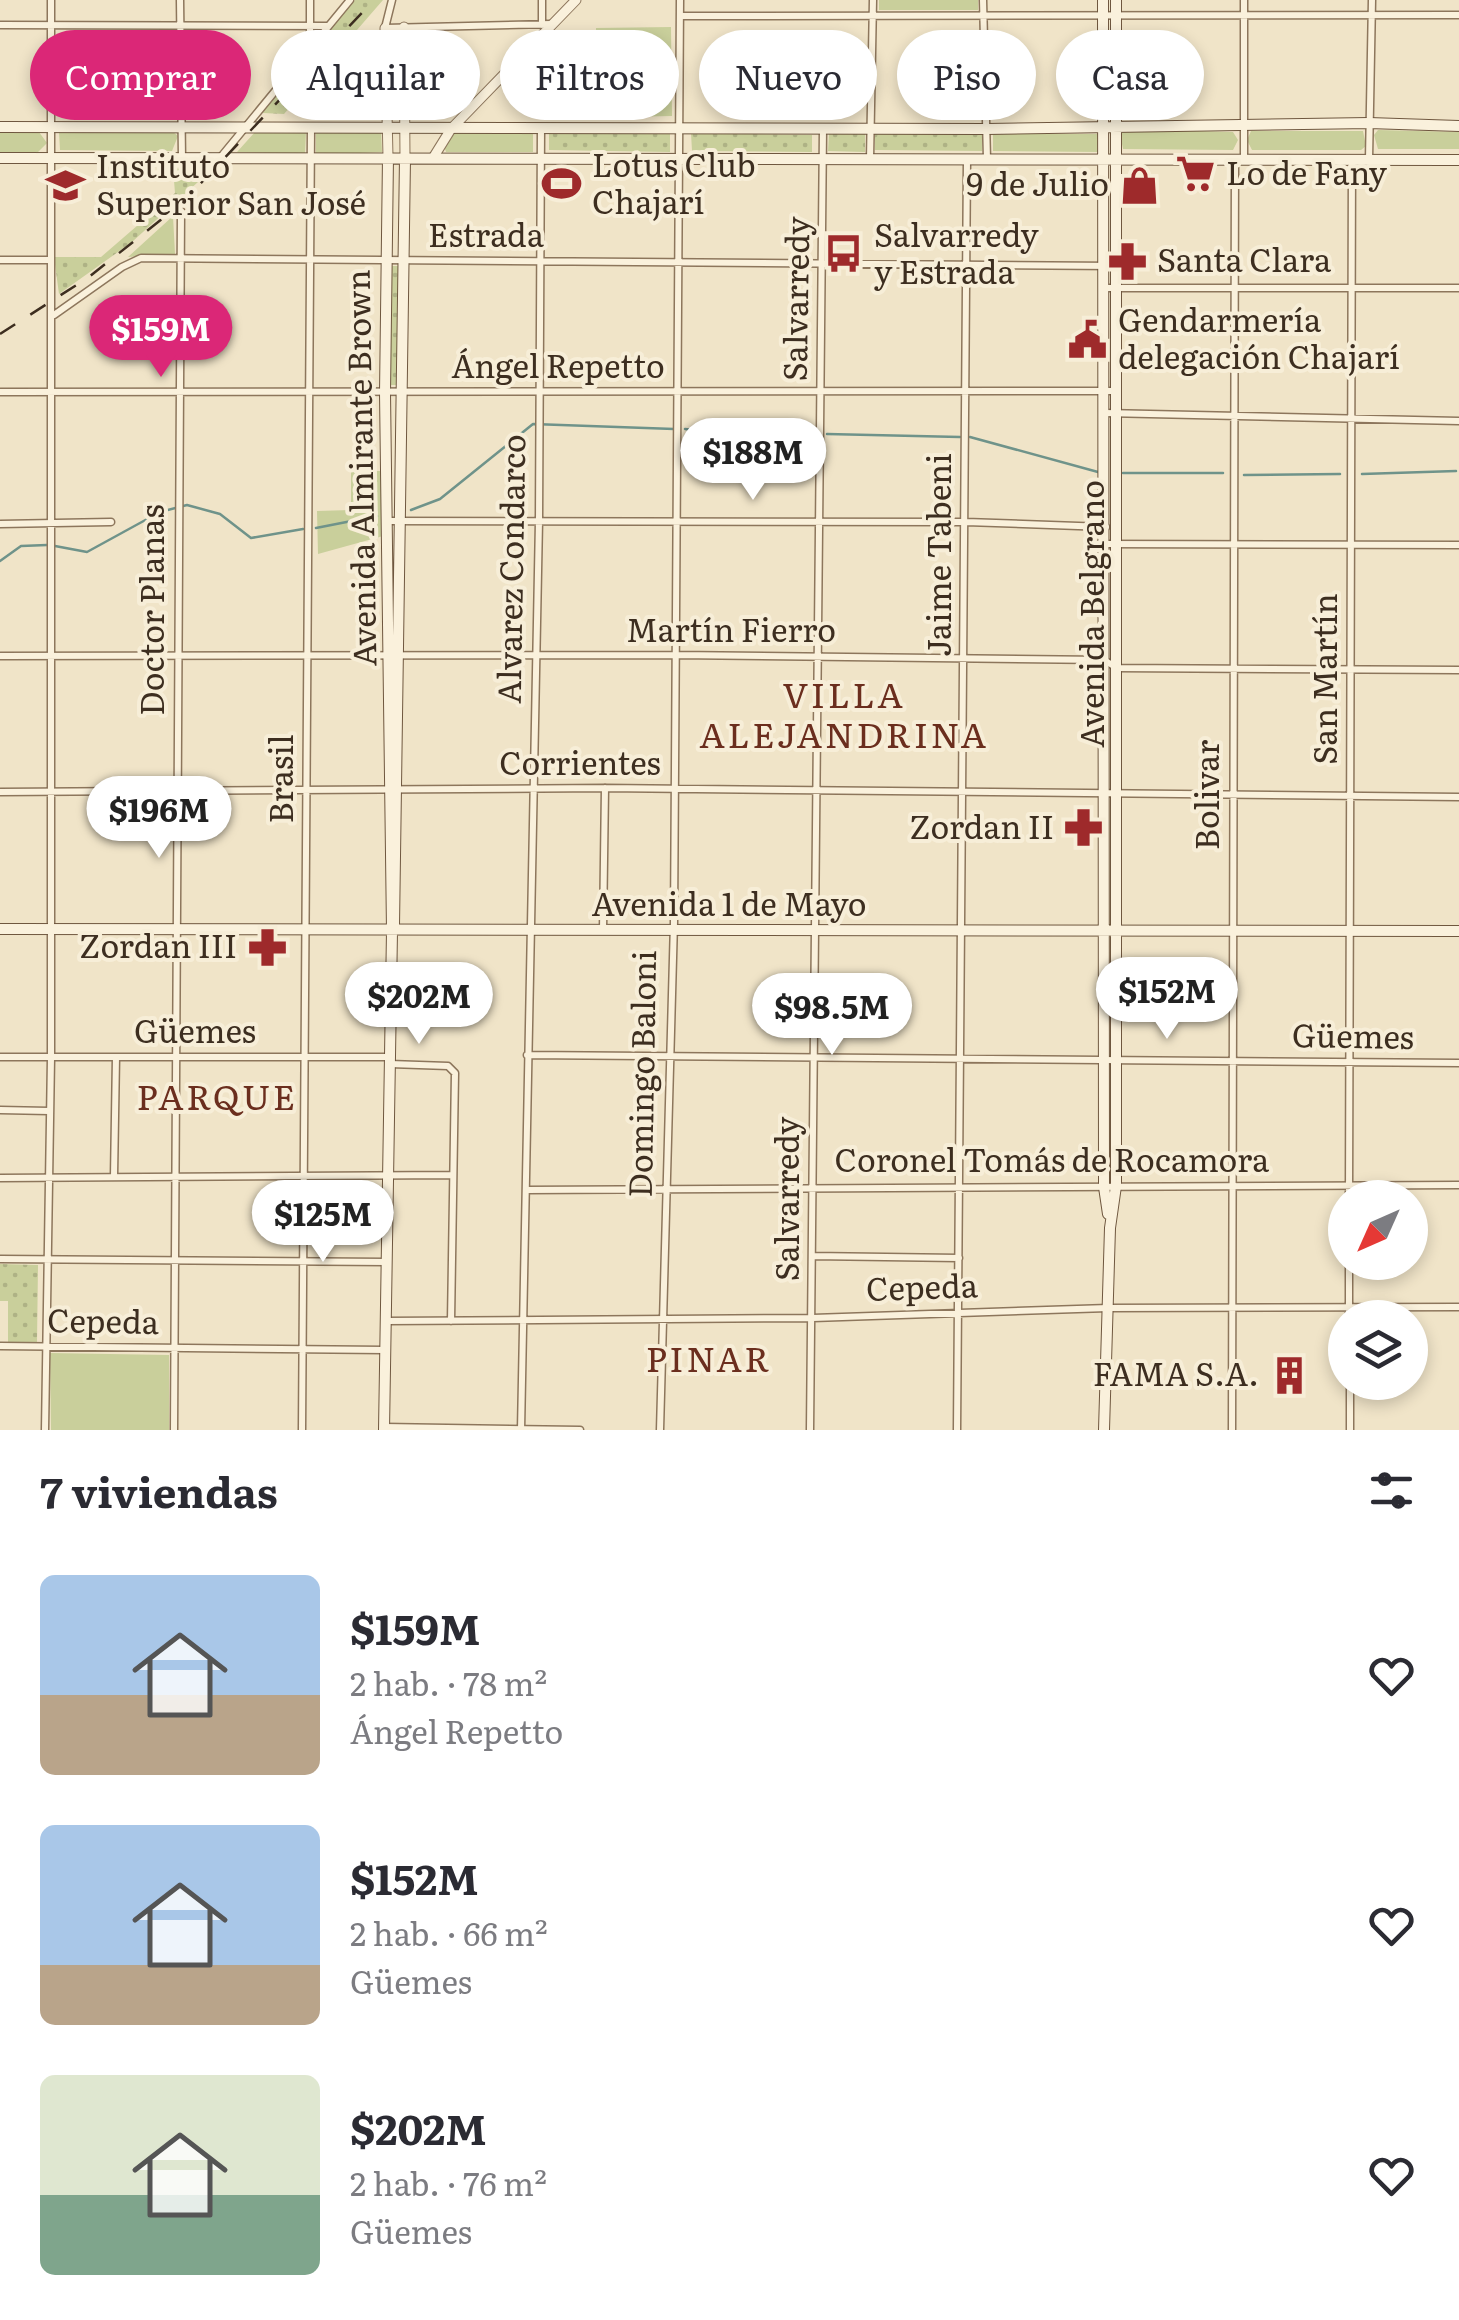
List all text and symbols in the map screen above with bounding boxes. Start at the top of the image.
chip: Comprar [30,30,251,120]
chip: Alquilar [271,30,480,120]
chip: Filtros [500,30,679,120]
chip: Nuevo [699,30,877,120]
chip: Piso [897,30,1036,120]
chip: Casa [1056,30,1204,120]
place label: Lotus Club Chajarí [592,139,756,224]
place label: Instituto Superior San José [96,140,366,225]
place label: Lo de Fany [1226,147,1388,195]
supermarket icon: Lo de Fany [1175,153,1217,195]
place label: 9 de Julio [966,158,1109,206]
sports icon: Lotus Club Chajarí [541,163,583,205]
school or university icon: Instituto Superior San José [45,164,87,206]
shop icon: 9 de Julio [1118,164,1160,206]
street label: Estrada [428,209,545,257]
place label: Salvarredy y Estrada [874,209,1039,294]
street label: Salvarredy [769,216,819,382]
bus stop icon: Salvarredy y Estrada [823,233,865,275]
place label: Santa Clara [1157,234,1332,282]
pharmacy icon: Santa Clara [1106,240,1148,282]
street label: Avenida Almirante Brown [332,269,386,667]
place label: Gendarmería delegación Chajarí [1118,294,1400,379]
pin: $159M [91,295,231,380]
text: $159M [111,303,211,351]
public building icon: Gendarmería delegación Chajarí [1067,318,1109,360]
street label: Ángel Repetto [451,340,665,388]
pin: $188M [683,418,823,503]
text: $188M [702,426,804,474]
street label: Alvarez Condarco [483,434,535,704]
street label: Jaime Tabeni [913,453,961,657]
street label: Avenida Belgrano [1066,480,1114,748]
street label: Doctor Planas [126,504,174,716]
street label: San Martín [1299,593,1347,765]
street label: Martín Fierro [626,604,836,652]
district label: VILLA ALEJANDRINA [699,667,989,759]
street label: Brasil [255,734,303,824]
street label: Corrientes [499,737,661,785]
street label: Bolivar [1181,740,1229,850]
pin: $196M [89,776,229,861]
text: $196M [109,784,210,832]
place label: Zordan II [909,801,1054,849]
pharmacy icon: Zordan II [1063,807,1105,849]
street label: Avenida 1 de Mayo [591,878,867,926]
place label: Zordan III [79,920,237,968]
pharmacy icon: Zordan III [246,926,288,968]
street label: Domingo Baloni [614,950,666,1198]
pin: $152M [1097,957,1237,1042]
pin: $202M [349,962,489,1047]
text: $152M [1118,965,1216,1013]
text: $202M [367,970,471,1018]
pin: $98.5M [751,973,913,1058]
text: $98.5M [774,981,890,1029]
street label: Güemes [134,1005,256,1053]
street label: Güemes [1292,1009,1414,1059]
district label: PARQUE [136,1069,298,1121]
street label: Salvarredy [761,1116,809,1281]
street label: Coronel Tomás de Rocamora [835,1134,1270,1182]
pin: $125M [253,1180,393,1265]
north arrow [1328,1180,1428,1280]
map controls [1328,1180,1428,1400]
text: $125M [274,1188,372,1236]
street label: Cepeda [865,1259,979,1311]
street label: Cepeda [47,1294,160,1344]
button: layers [1328,1300,1428,1400]
district label: PINAR [646,1331,772,1383]
place label: FAMA S.A. [1093,1348,1259,1396]
building icon: FAMA S.A. [1268,1354,1310,1396]
text: 7 viviendas [40,1459,278,1521]
icon: filters [1364,1463,1419,1518]
text: $159M [350,1596,480,1658]
icon: home [120,1615,240,1735]
icon: heart [1364,1648,1419,1703]
text: 2 hab. · 78 m² [350,1658,547,1706]
text: Ángel Repetto [350,1706,563,1754]
text: $152M [350,1846,479,1908]
icon: home [120,1865,240,1985]
icon: heart [1364,1898,1419,1953]
text: 2 hab. · 66 m² [350,1908,548,1956]
text: Güemes [350,1956,472,2004]
text: $202M [350,2096,487,2158]
icon: home [120,2115,240,2235]
icon: heart [1364,2148,1419,2203]
text: 2 hab. · 76 m² [350,2158,547,2206]
text: Güemes [350,2206,472,2254]

